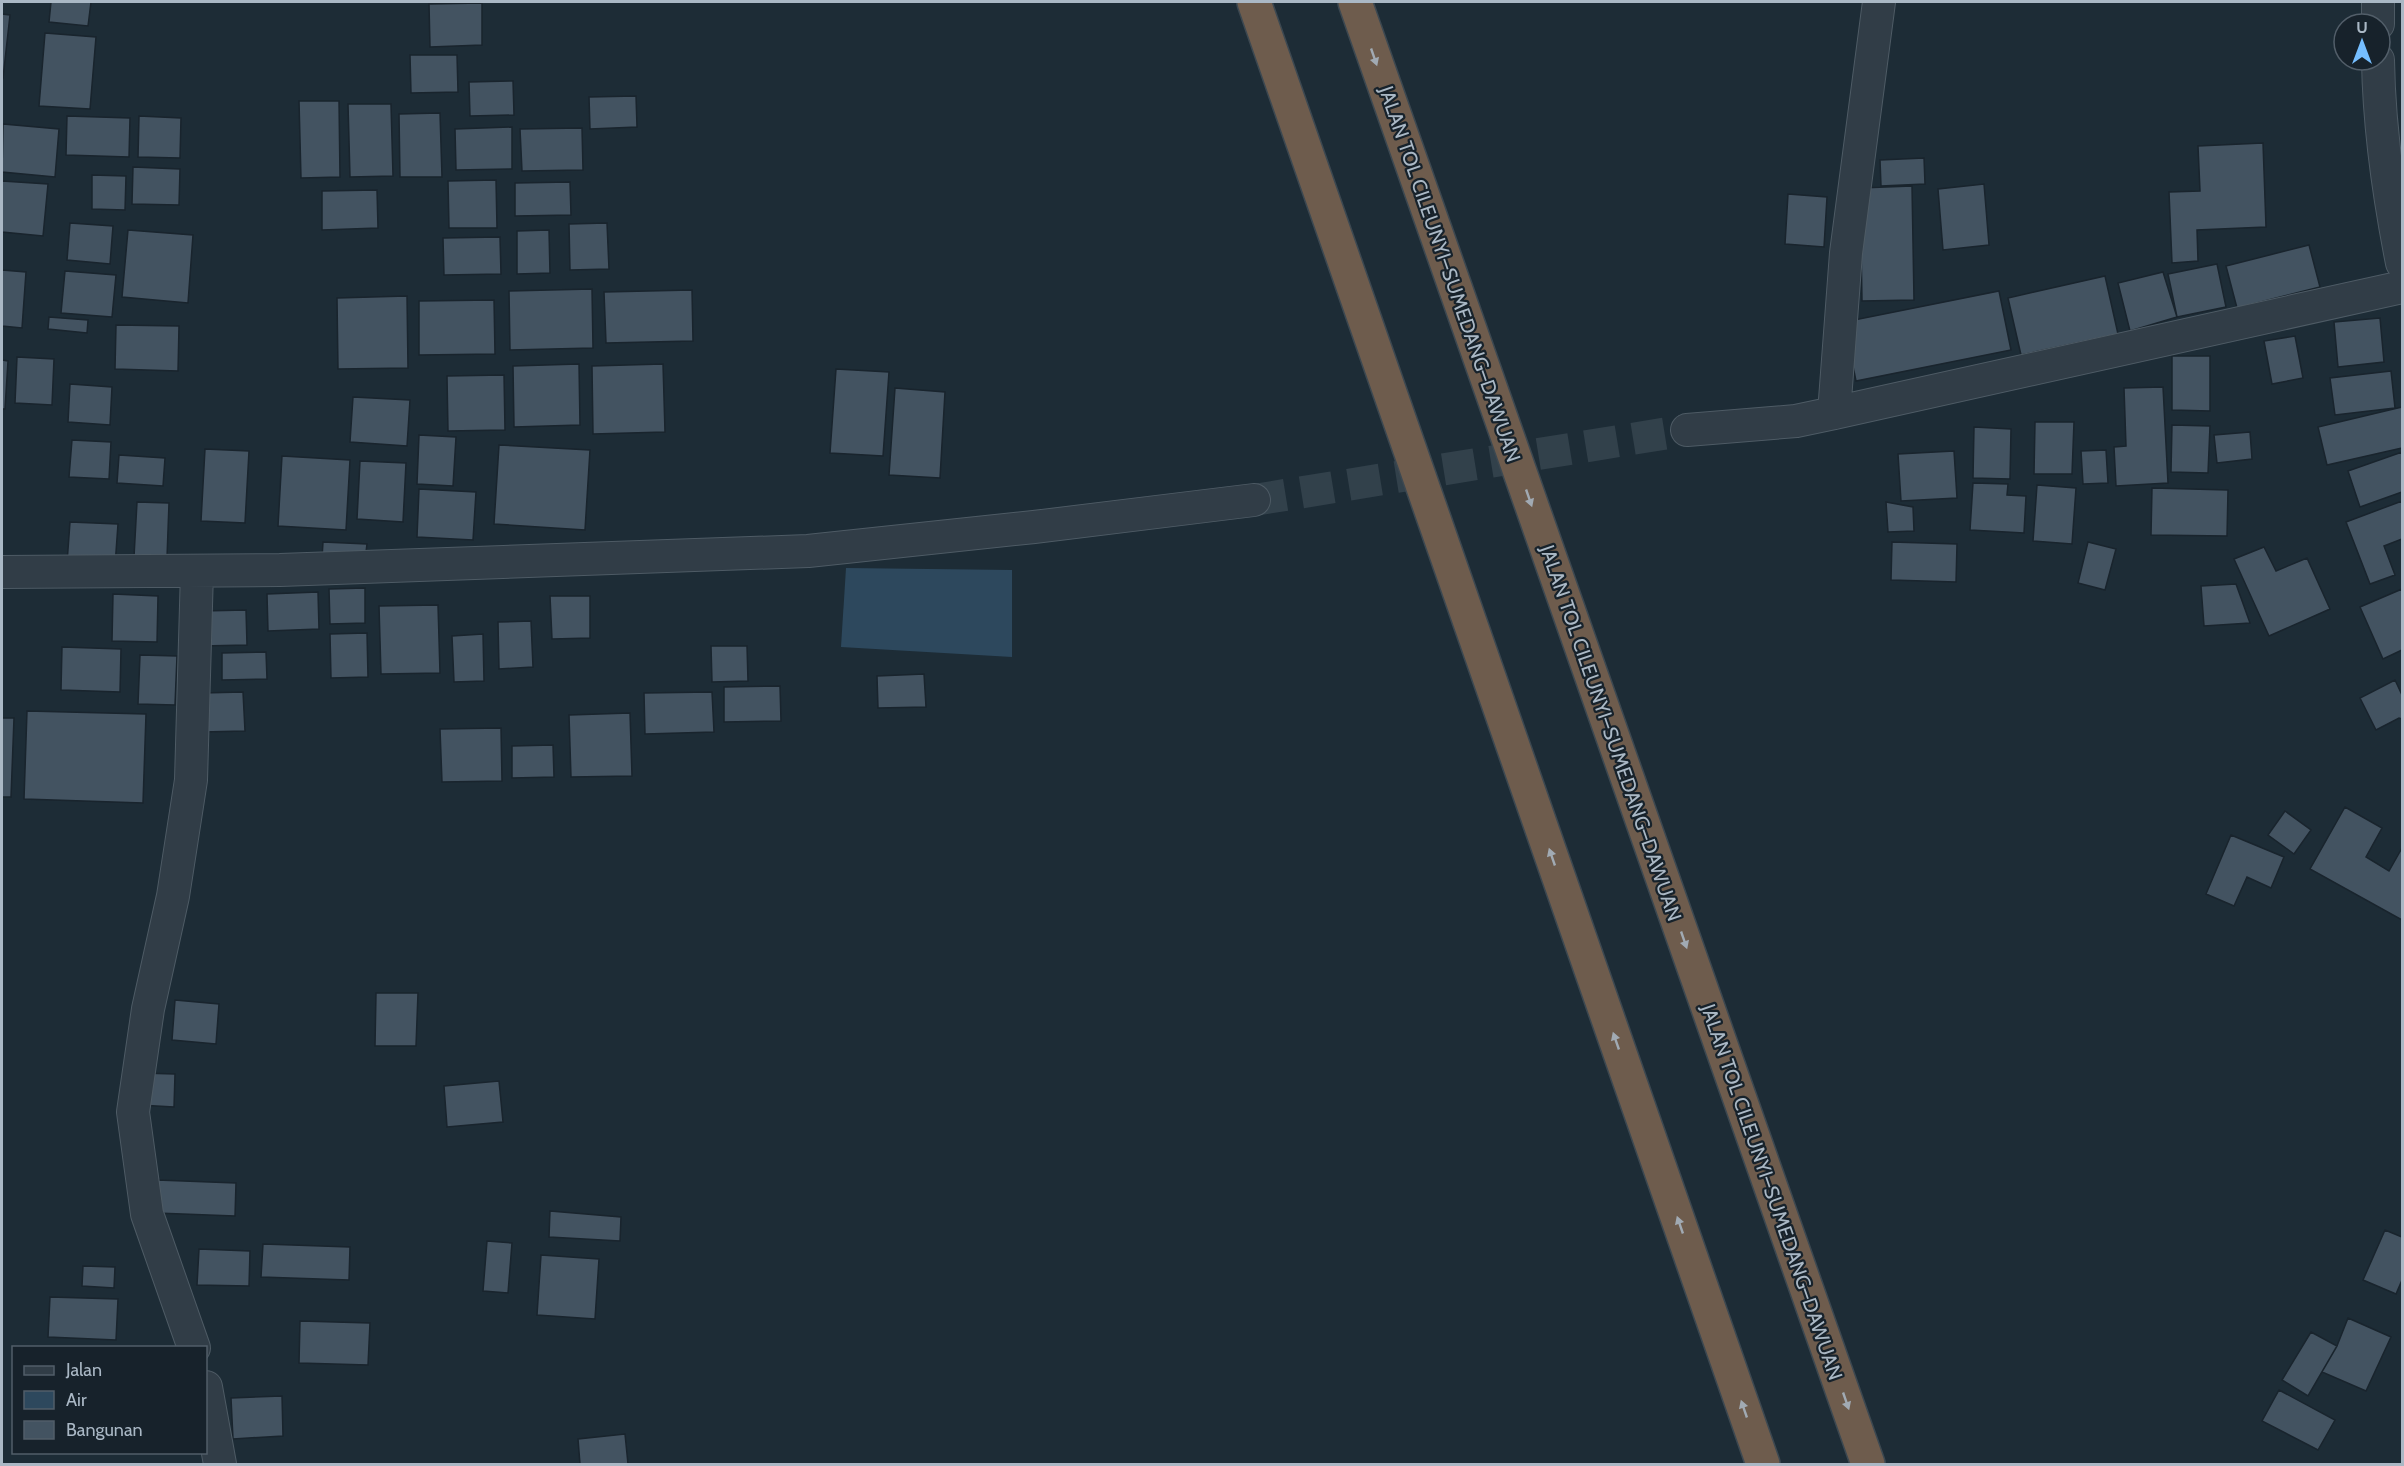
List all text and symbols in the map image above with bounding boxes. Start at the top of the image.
north arrow [2332,12,2392,72]
text: U [2356,18,2368,37]
one-way arrow [1370,48,1379,66]
street label: JALAN TOL CILEUNYI–SUMEDANG–DAWUAN [1374,82,1526,465]
one-way arrow [1524,489,1534,507]
street label: JALAN TOL CILEUNYI–SUMEDANG–DAWUAN [1535,541,1687,924]
one-way arrow [1546,848,1556,866]
one-way arrow [1679,931,1689,949]
street label: JALAN TOL CILEUNYI–SUMEDANG–DAWUAN [1696,1000,1848,1383]
one-way arrow [1610,1032,1620,1050]
one-way arrow [1675,1216,1684,1234]
legend [12,1346,207,1454]
text: Jalan [65,1359,102,1381]
text: Air [66,1389,87,1411]
one-way arrow [1841,1392,1851,1410]
one-way arrow [1739,1400,1749,1418]
text: Bangunan [66,1419,143,1441]

